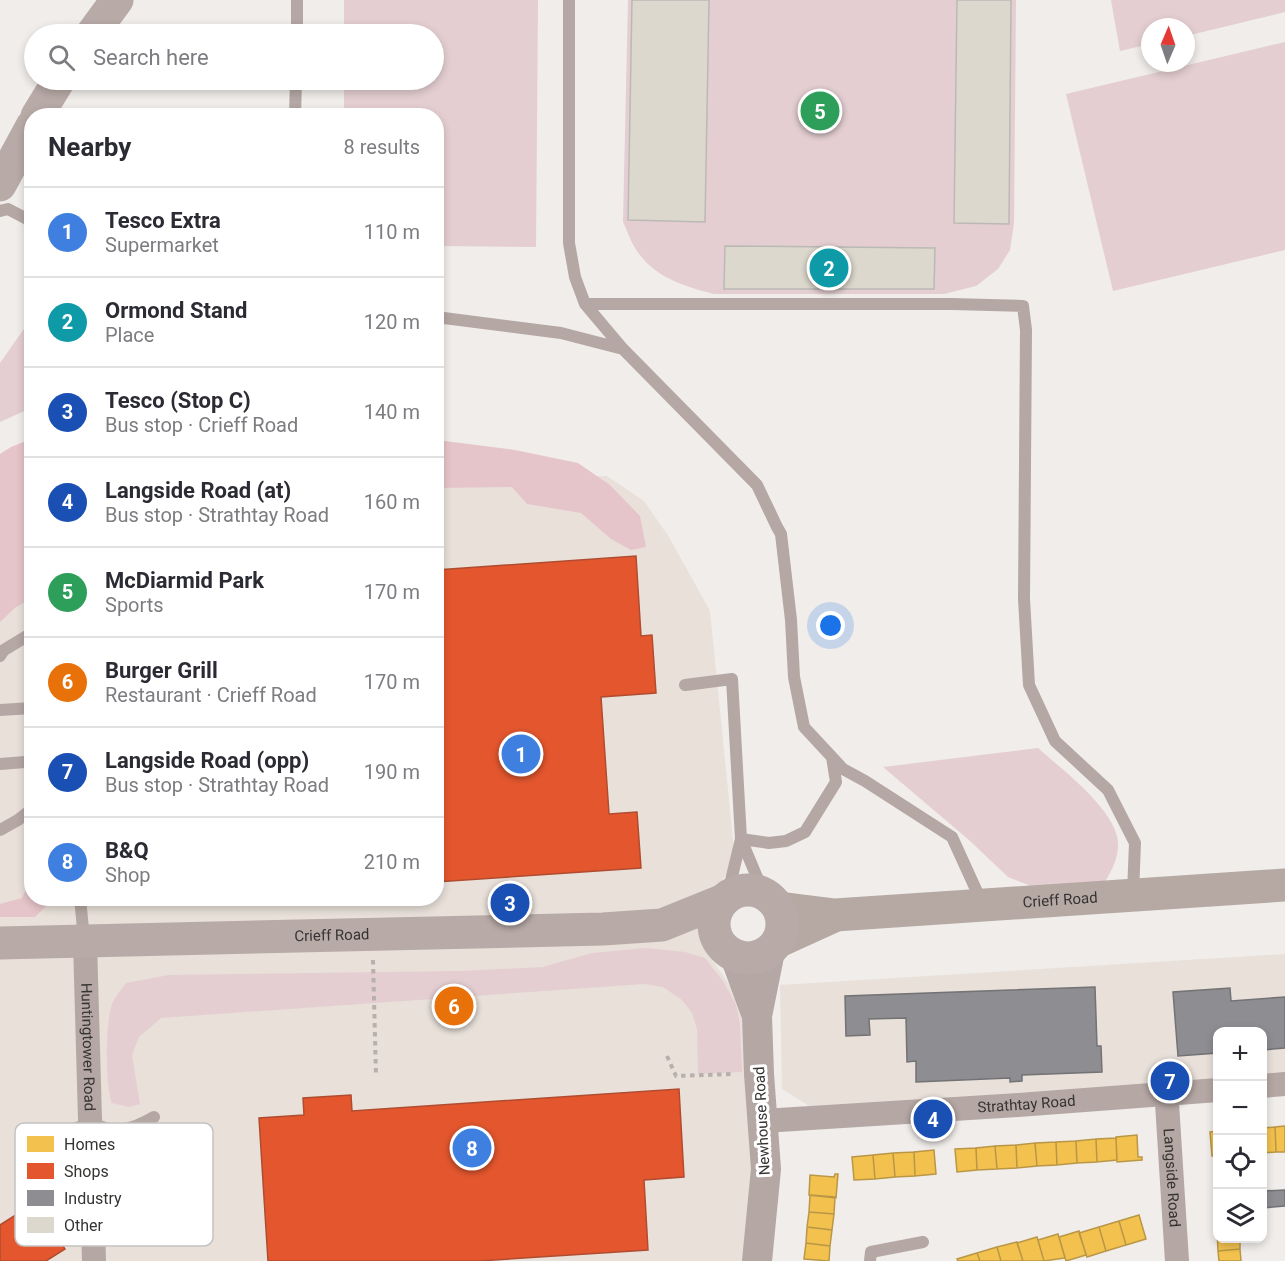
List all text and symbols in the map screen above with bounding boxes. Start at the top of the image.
north arrow [1141,18,1195,72]
search box [24,24,444,90]
icon: search [45,41,78,74]
text: Search here [93,45,209,70]
pin: 5 [800,88,840,134]
text: Nearby [48,132,131,162]
text: 8 results [344,135,420,159]
text: Tesco Extra [105,208,221,233]
text: 1 [62,220,73,244]
text: 110 m [364,220,420,244]
text: Supermarket [105,233,219,257]
pin: 2 [810,246,848,290]
text: Ormond Stand [105,298,247,323]
text: 2 [62,310,73,334]
text: 120 m [364,310,420,334]
text: Place [105,323,154,347]
text: Tesco (Stop C) [105,388,251,413]
text: 3 [62,400,73,424]
text: 140 m [364,400,420,424]
text: Bus stop · Crieff Road [105,413,298,437]
text: Langside Road (at) [105,478,291,503]
text: 4 [62,490,73,514]
text: 160 m [364,490,420,514]
text: Bus stop · Strathtay Road [105,503,329,527]
text: McDiarmid Park [105,568,264,593]
text: 5 [62,580,73,604]
text: 170 m [364,580,420,604]
text: Sports [105,593,164,617]
your location [816,611,845,640]
text: Burger Grill [105,658,218,683]
text: 6 [62,670,73,694]
text: 170 m [364,670,420,694]
text: Restaurant · Crieff Road [105,683,317,707]
pin: 1 [502,732,540,777]
text: Langside Road (opp) [105,748,309,773]
text: 7 [62,760,73,784]
text: 190 m [364,760,420,784]
text: Bus stop · Strathtay Road [105,773,329,797]
text: B&Q [105,838,149,863]
text: 8 [62,850,73,874]
text: 210 m [364,850,420,874]
text: Shop [105,863,151,887]
pin: 3 [490,880,530,926]
street label: Crieff Road [1022,889,1098,911]
street label: Crieff Road [294,925,370,945]
street label: Huntingtower Road [77,983,99,1111]
pin: 6 [434,984,474,1028]
map controls [1213,1027,1267,1243]
button: + [1213,1027,1267,1081]
pin: 7 [1150,1058,1190,1104]
street label: Newhouse Road [750,1066,774,1176]
button: − [1213,1081,1267,1135]
street label: Strathtay Road [977,1092,1076,1117]
pin: 4 [914,1096,952,1142]
legend [15,1123,213,1246]
pin: 8 [452,1126,492,1170]
street label: Langside Road [1160,1128,1184,1228]
text: Homes [64,1135,115,1154]
button: locate [1213,1135,1267,1189]
text: Shops [64,1162,109,1181]
text: Industry [64,1189,122,1208]
button: layers [1213,1189,1267,1243]
text: Other [64,1216,104,1235]

